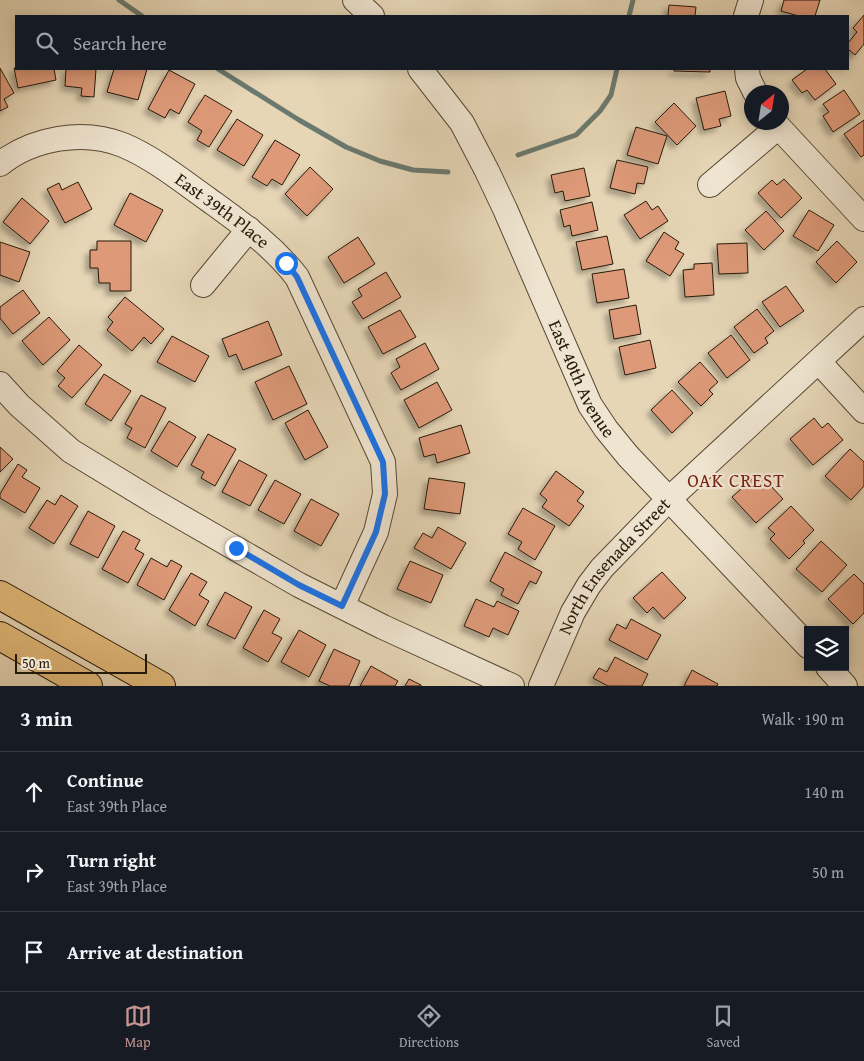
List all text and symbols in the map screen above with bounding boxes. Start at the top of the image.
search box [15,15,849,70]
icon: search [33,29,61,57]
text: Search here [73,29,167,57]
north arrow [744,85,789,130]
street label: East 39th Place [170,166,276,255]
route start [275,252,298,275]
street label: East 40th Avenue [542,316,622,443]
district label: OAK CREST [687,466,785,494]
street label: North Ensenada Street [551,491,677,639]
route end [225,537,248,560]
map controls [804,626,849,671]
button: layers [804,626,849,671]
scale bar [15,651,148,674]
text: 50 m [22,653,50,673]
text: 3 min [20,703,72,734]
text: Walk · 190 m [761,707,844,731]
text: Continue [67,766,144,794]
icon: ahead [20,778,48,806]
text: 140 m [804,780,844,804]
text: East 39th Place [67,794,167,818]
text: Turn right [67,846,156,874]
icon: right [20,858,48,886]
text: 50 m [812,860,844,884]
text: East 39th Place [67,874,167,898]
icon: arrive [20,938,48,966]
text: Arrive at destination [67,938,243,966]
tab: Map [124,1002,152,1052]
tab: Directions [399,1002,459,1052]
tab: Saved [706,1002,740,1052]

